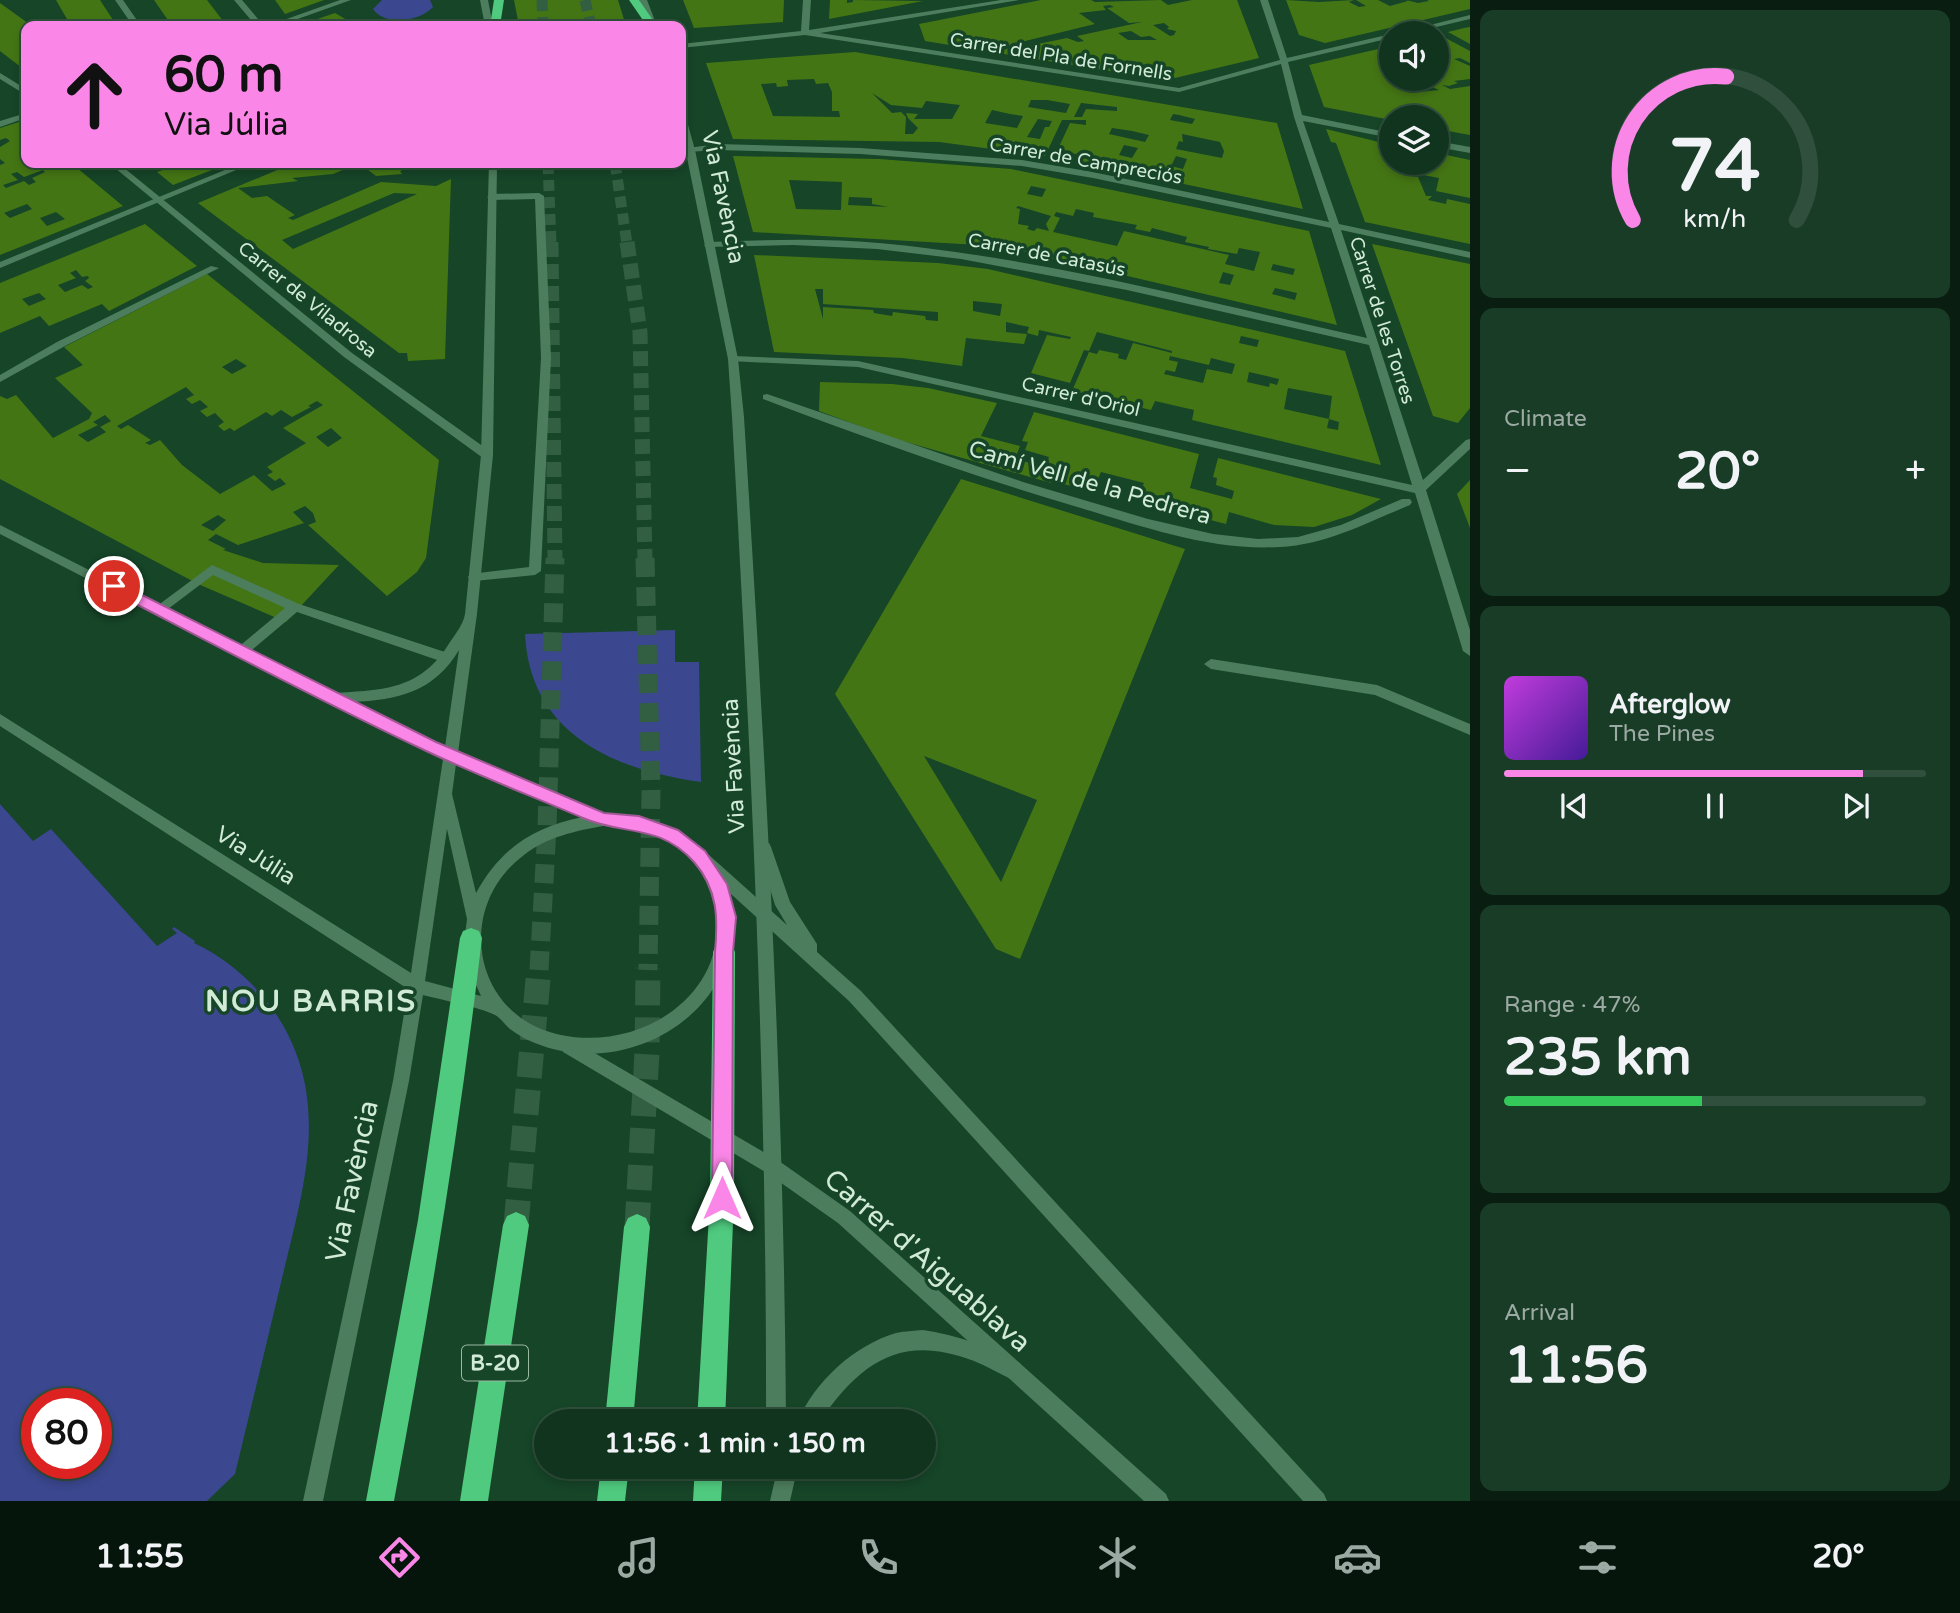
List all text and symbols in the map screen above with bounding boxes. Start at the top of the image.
map controls [1379,21,1449,175]
button: sound [1379,21,1449,91]
street label: Carrer del Pla de Fornells [948,29,1174,85]
text: 60 m [164,46,283,105]
icon: ahead [49,49,140,140]
button: layers [1379,105,1449,175]
text: Via Júlia [164,106,288,144]
text: 74 [1669,123,1761,211]
street label: Via Favència [695,128,751,266]
street label: Carrer de Campreciós [988,133,1184,189]
text: km/h [1684,204,1746,234]
street label: Carrer de Catasús [966,229,1128,281]
street label: Carrer de les Torres [1345,234,1419,407]
street label: Carrer de Viladrosa [234,237,381,363]
street label: Carrer d'Oriol [1019,373,1142,421]
text: Climate [1504,405,1587,433]
street label: Camí Vell de la Pedrera [965,435,1214,531]
text: 20° [1675,440,1760,503]
text: − [1504,448,1531,494]
text: + [1905,448,1926,494]
pin [84,556,144,616]
icon: arrive [95,567,133,605]
text: Afterglow [1609,689,1731,720]
street label: Via Favència [716,698,752,834]
text: The Pines [1609,720,1715,748]
icon: previous [1555,787,1593,825]
icon: pause [1696,787,1734,825]
icon: next [1837,787,1875,825]
street label: Via Júlia [210,820,301,891]
district label: NOU BARRIS [205,983,417,1020]
text: Range · 47% [1504,991,1640,1019]
text: 235 km [1504,1026,1692,1089]
street label: Via Favència [318,1097,386,1265]
position arrow [685,1161,759,1235]
street label: Carrer d'Aiguablava [817,1162,1038,1360]
text: Arrival [1504,1299,1575,1327]
text: 11:56 [1504,1334,1648,1397]
road number: B-20 [462,1346,528,1380]
speed limit sign: 80 [21,1388,112,1479]
text: 11:56 · 1 min · 150 m [604,1428,866,1459]
icon: directions [375,1533,424,1582]
icon: music [614,1533,663,1582]
icon: phone [854,1533,903,1582]
icon: climate [1093,1533,1142,1582]
icon: car [1333,1533,1382,1582]
icon: filters [1573,1533,1622,1582]
text: 11:55 [95,1538,184,1576]
text: 20° [1812,1538,1865,1576]

